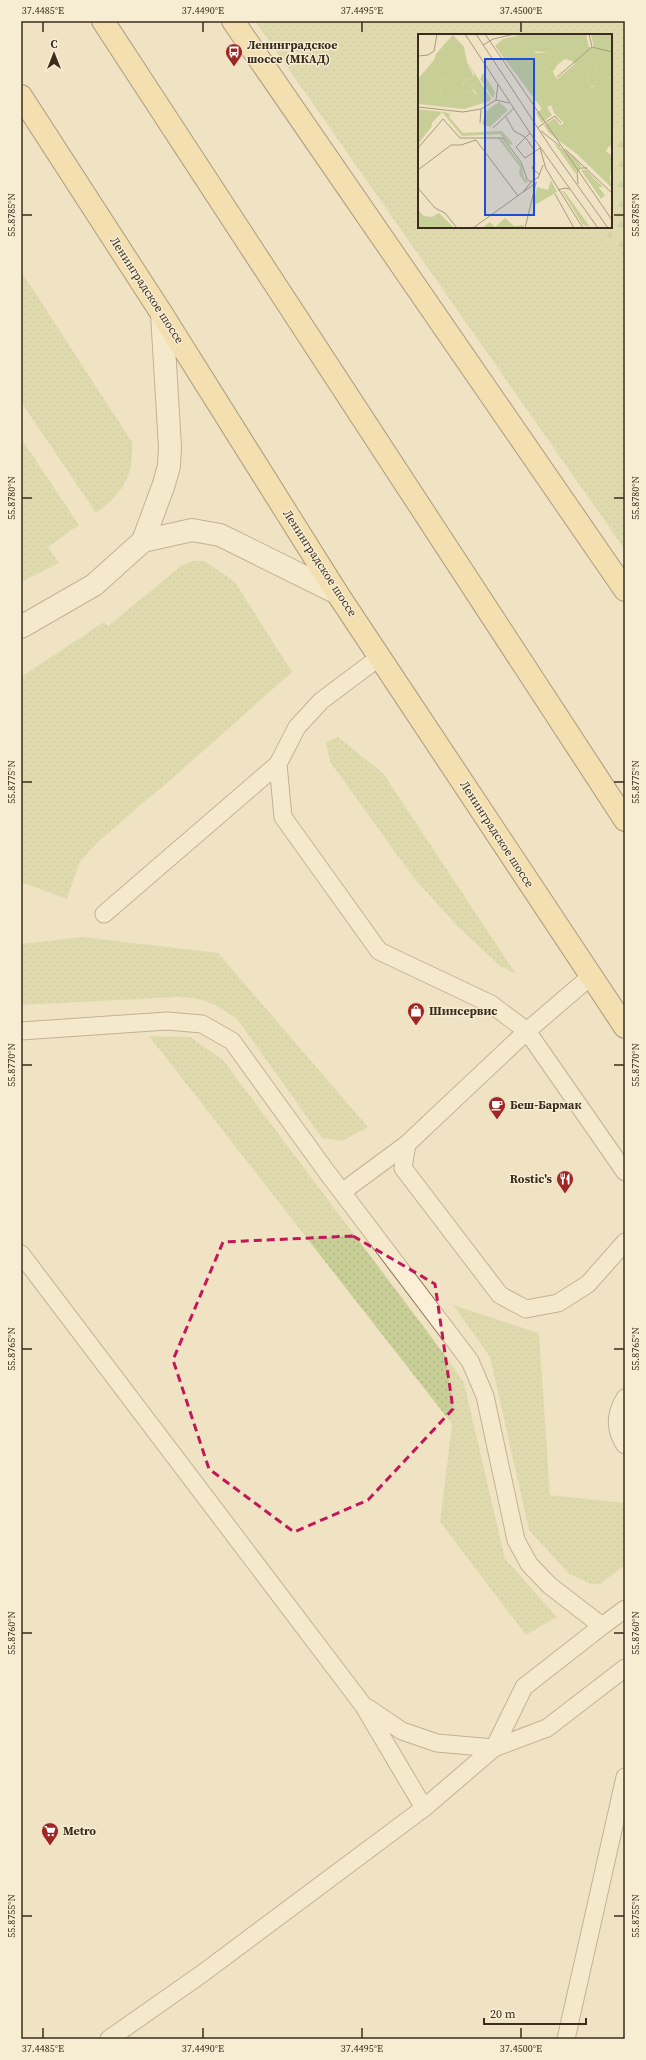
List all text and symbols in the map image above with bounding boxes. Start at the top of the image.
text: 37.4485°E [22,4,64,17]
text: 37.4490°E [182,4,224,17]
text: 37.4495°E [341,4,383,17]
text: 37.4500°E [500,4,542,17]
north arrow [34,34,74,74]
inset map [418,34,612,228]
text: С [51,37,58,52]
place label: Ленинградское шоссе (МКАД) [247,37,337,67]
bus stop icon: Ленинградское шоссе (МКАД) [224,42,244,67]
text: 55.8785°N [5,193,18,237]
text: 55.8785°N [629,193,642,237]
street label: Ленинградское шоссе [106,233,188,347]
text: 55.8780°N [5,476,18,520]
text: 55.8780°N [629,476,642,520]
street label: Ленинградское шоссе [279,506,361,620]
text: 55.8775°N [5,760,18,804]
text: 55.8775°N [629,760,642,804]
street label: Ленинградское шоссе [456,777,538,891]
shop icon: Шинсервис [406,1001,426,1026]
place label: Шинсервис [429,1003,497,1019]
text: 55.8770°N [5,1043,18,1087]
text: 55.8770°N [629,1043,642,1087]
cafe icon: Беш-Бармак [487,1095,507,1120]
place label: Беш-Бармак [510,1097,581,1113]
restaurant icon: Rostic's [555,1169,575,1194]
place label: Rostic's [510,1171,553,1187]
text: 55.8765°N [5,1327,18,1371]
text: 55.8765°N [629,1327,642,1371]
text: 55.8760°N [5,1611,18,1655]
text: 55.8760°N [629,1611,642,1655]
supermarket icon: Metro [40,1821,60,1846]
place label: Metro [63,1823,96,1839]
text: 55.8755°N [5,1894,18,1938]
text: 55.8755°N [629,1894,642,1938]
scale bar [484,2000,586,2026]
text: 20 m [490,2006,516,2022]
text: 37.4485°E [22,2042,64,2055]
text: 37.4490°E [182,2042,224,2055]
text: 37.4495°E [341,2042,383,2055]
text: 37.4500°E [500,2042,542,2055]

